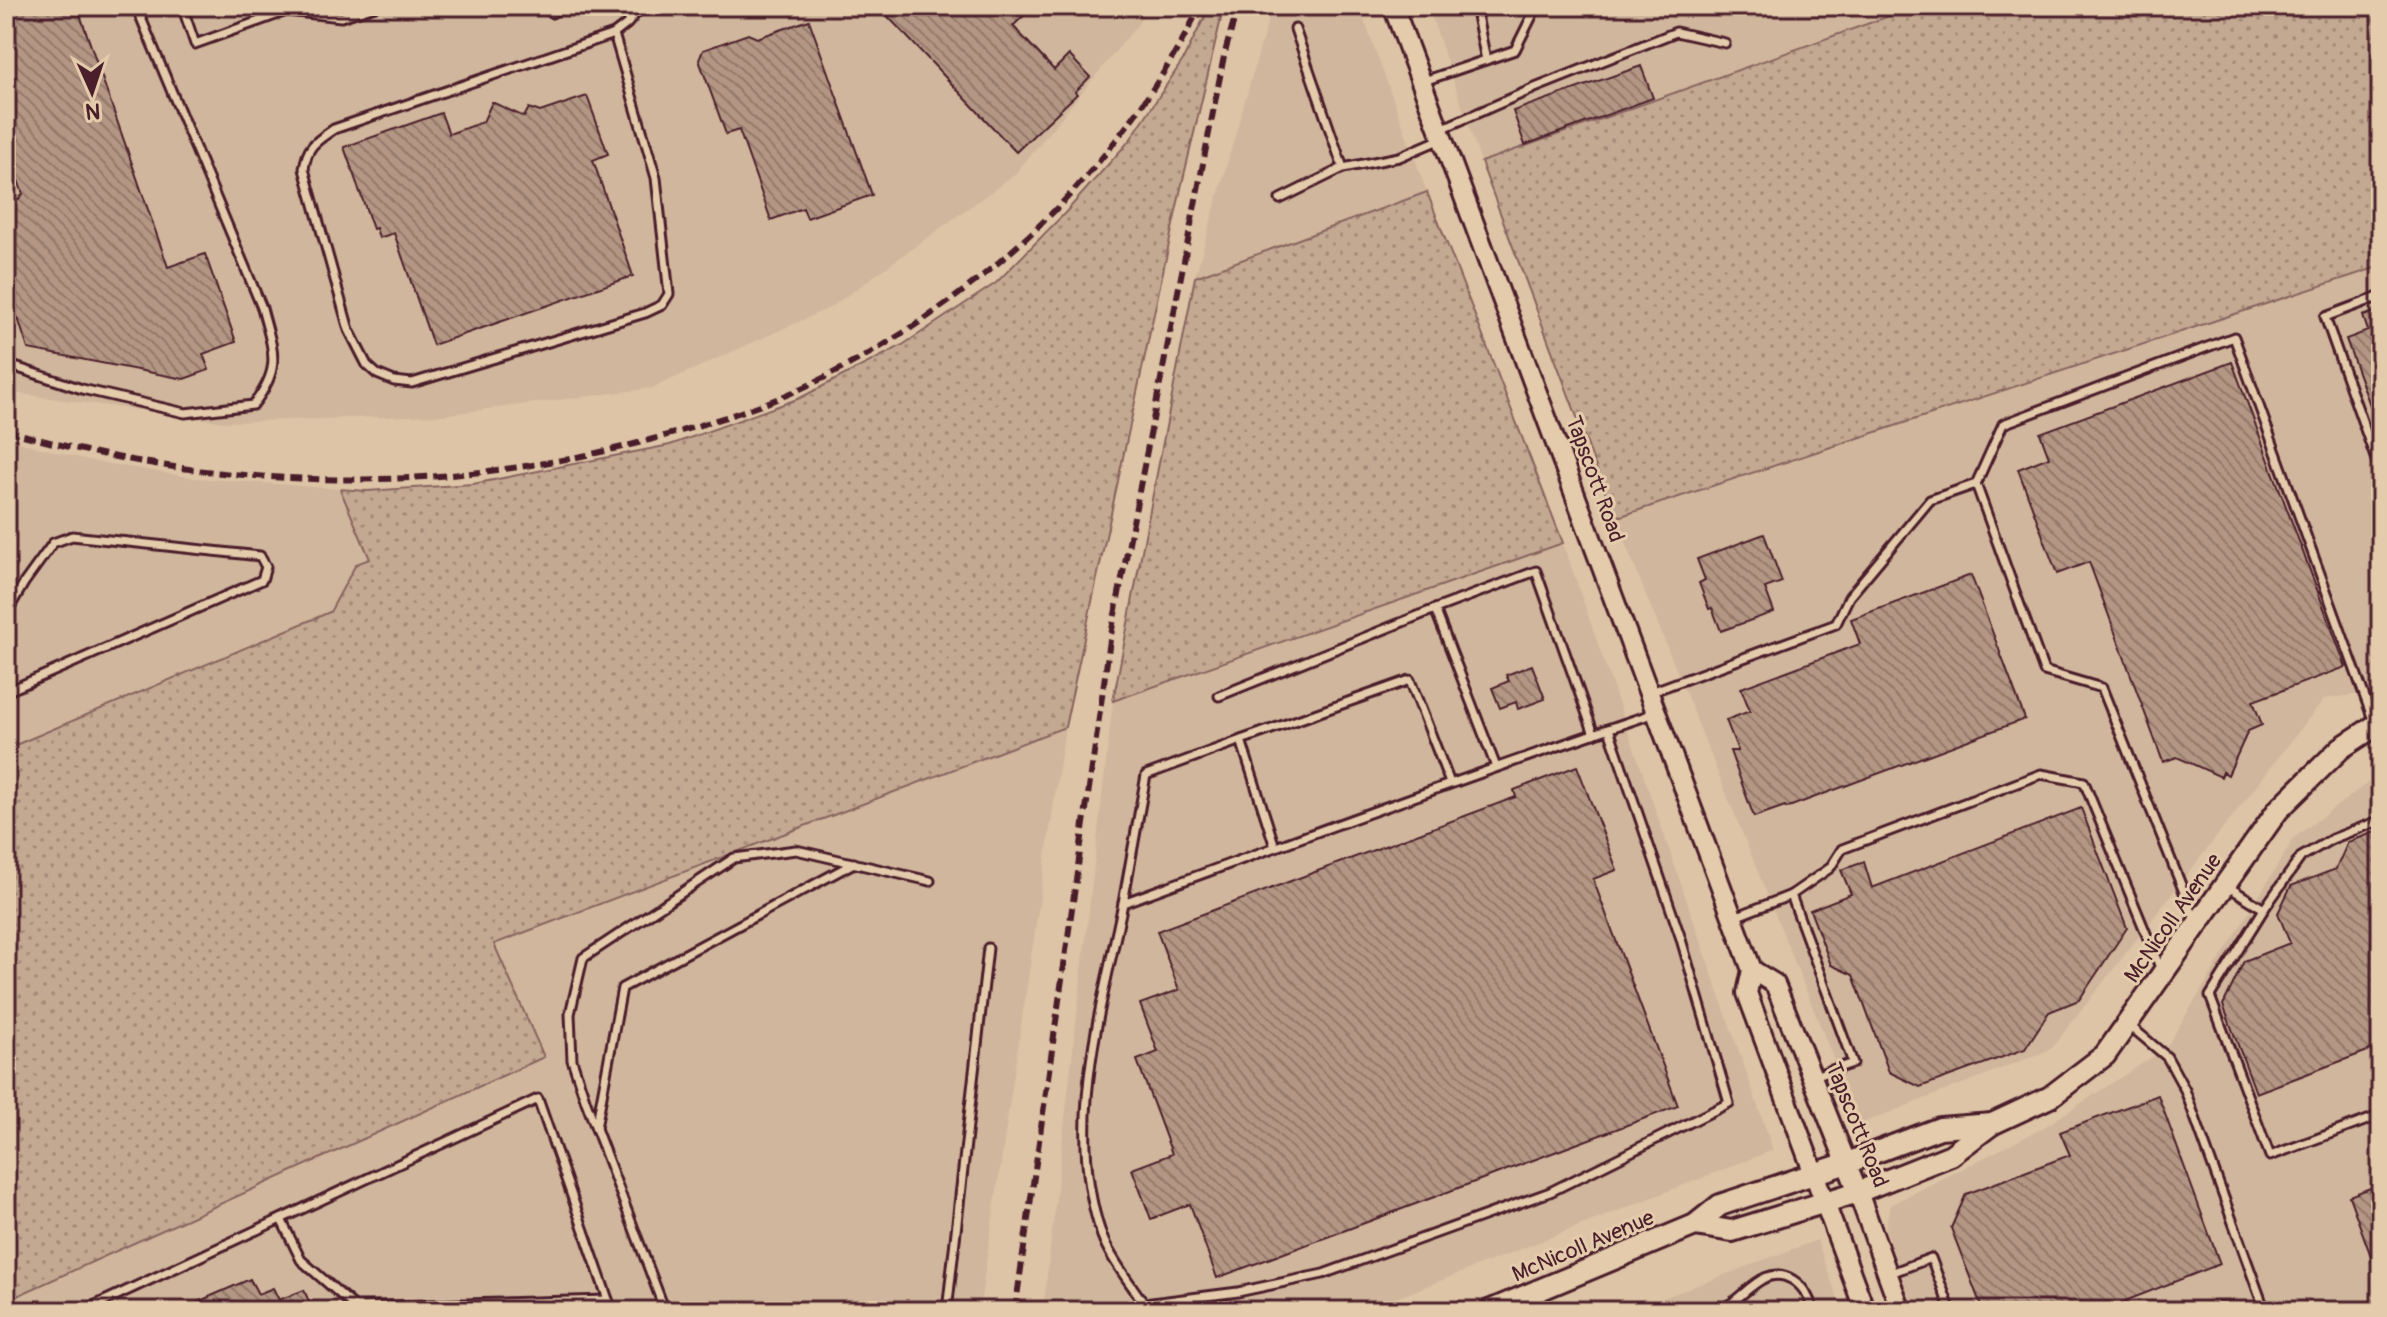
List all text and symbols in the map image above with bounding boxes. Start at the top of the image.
north arrow [52,52,132,132]
text: N [85,97,101,125]
street label: Tapscott Road [1559,412,1631,546]
street label: McNicoll Avenue [2118,848,2228,988]
street label: Tapscott Road [1819,1058,1895,1192]
street label: McNicoll Avenue [1508,1203,1658,1289]

